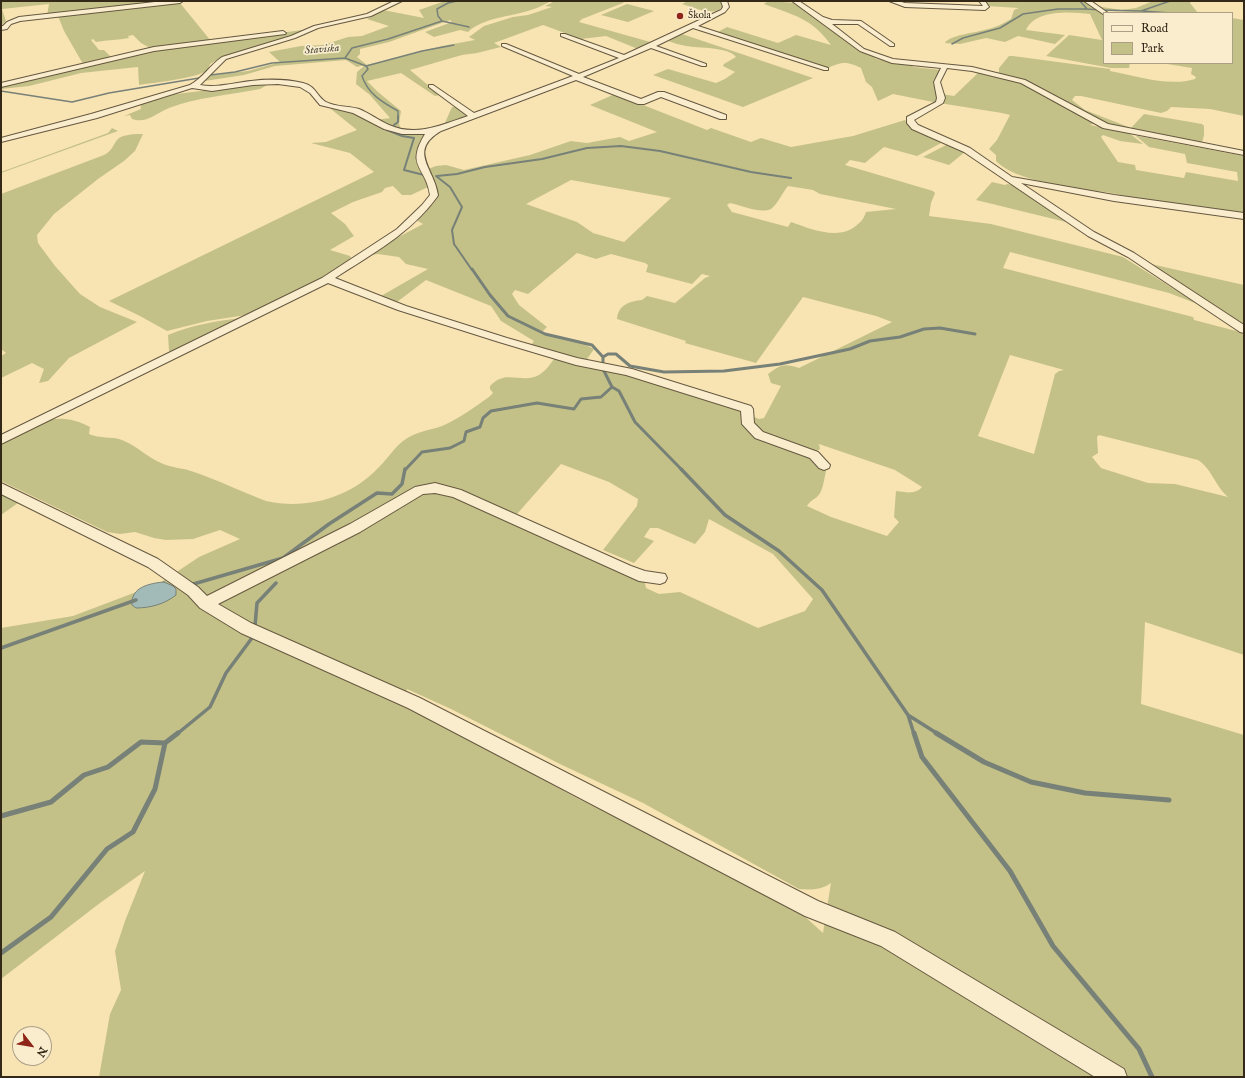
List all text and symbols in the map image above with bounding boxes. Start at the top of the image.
place label: Škola [688,10,711,22]
marker: Škola [675,11,685,21]
legend [1103,12,1233,64]
text: Road [1141,21,1168,36]
text: Park [1141,41,1164,56]
water label: Staviska [304,42,340,58]
north arrow [12,1026,52,1066]
text: N [33,1044,50,1059]

